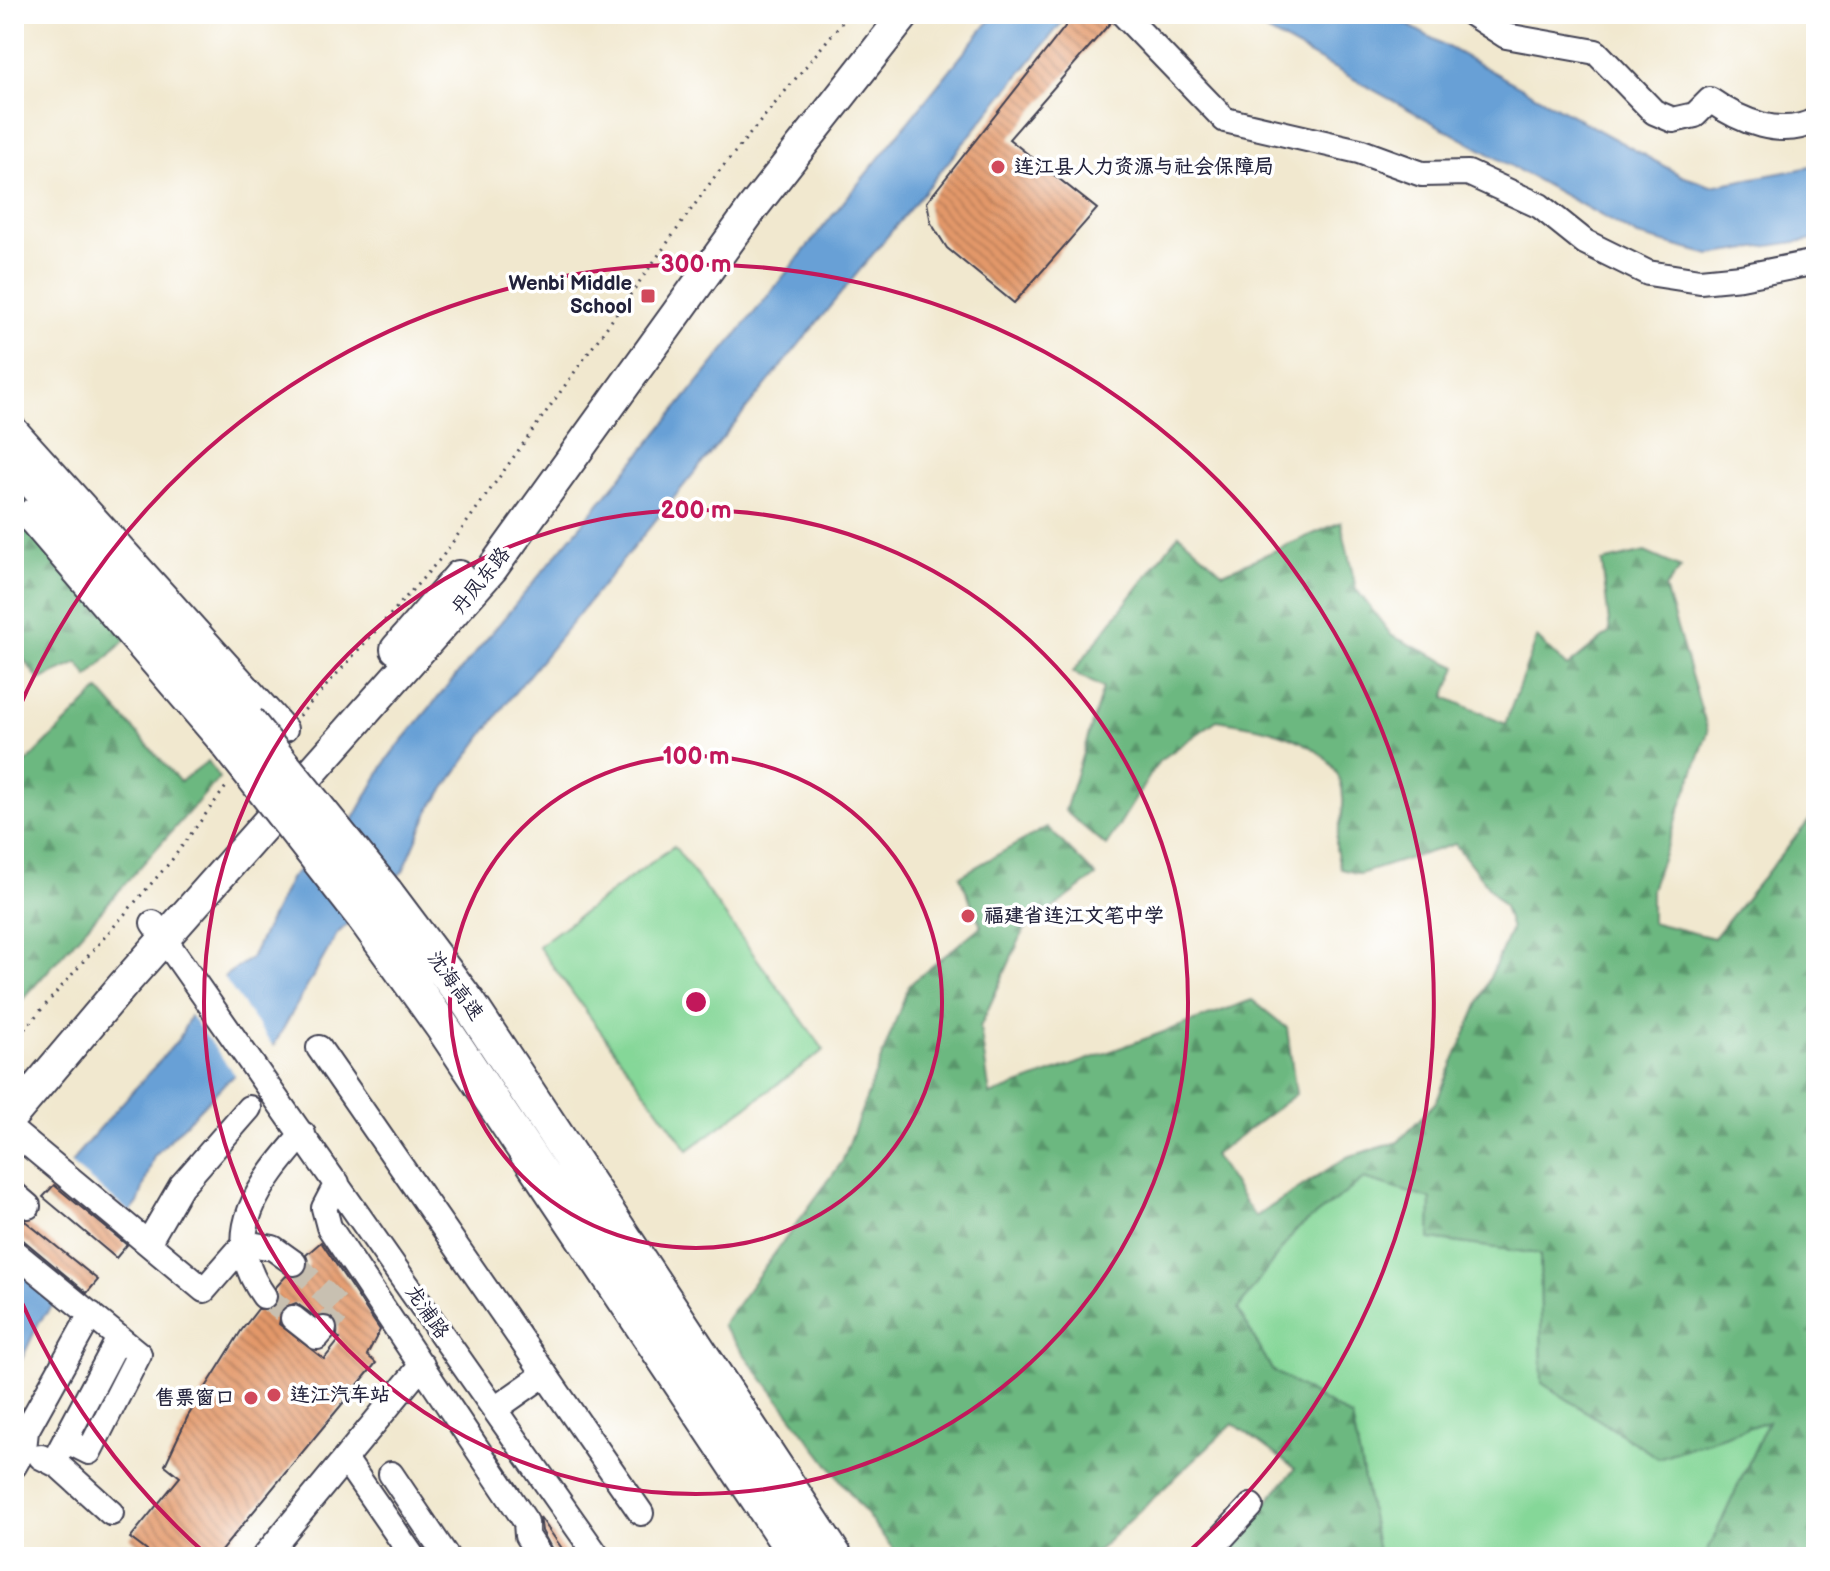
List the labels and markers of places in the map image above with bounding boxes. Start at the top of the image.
place label: 连江县人力资源与社会保障局 [1014,155,1274,179]
marker: 连江县人力资源与社会保障局 [989,158,1007,176]
place label: Wenbi Middle School [508,272,632,319]
marker: Wenbi Middle School [639,287,657,305]
place label: 福建省连江文笔中学 [984,904,1164,928]
marker: 福建省连江文笔中学 [959,907,977,925]
centre of rings [682,988,710,1016]
place label: 连江汽车站 [290,1383,390,1407]
place label: 售票窗口 [155,1386,235,1410]
marker: 连江汽车站 [265,1386,283,1404]
marker: 售票窗口 [242,1389,260,1407]

